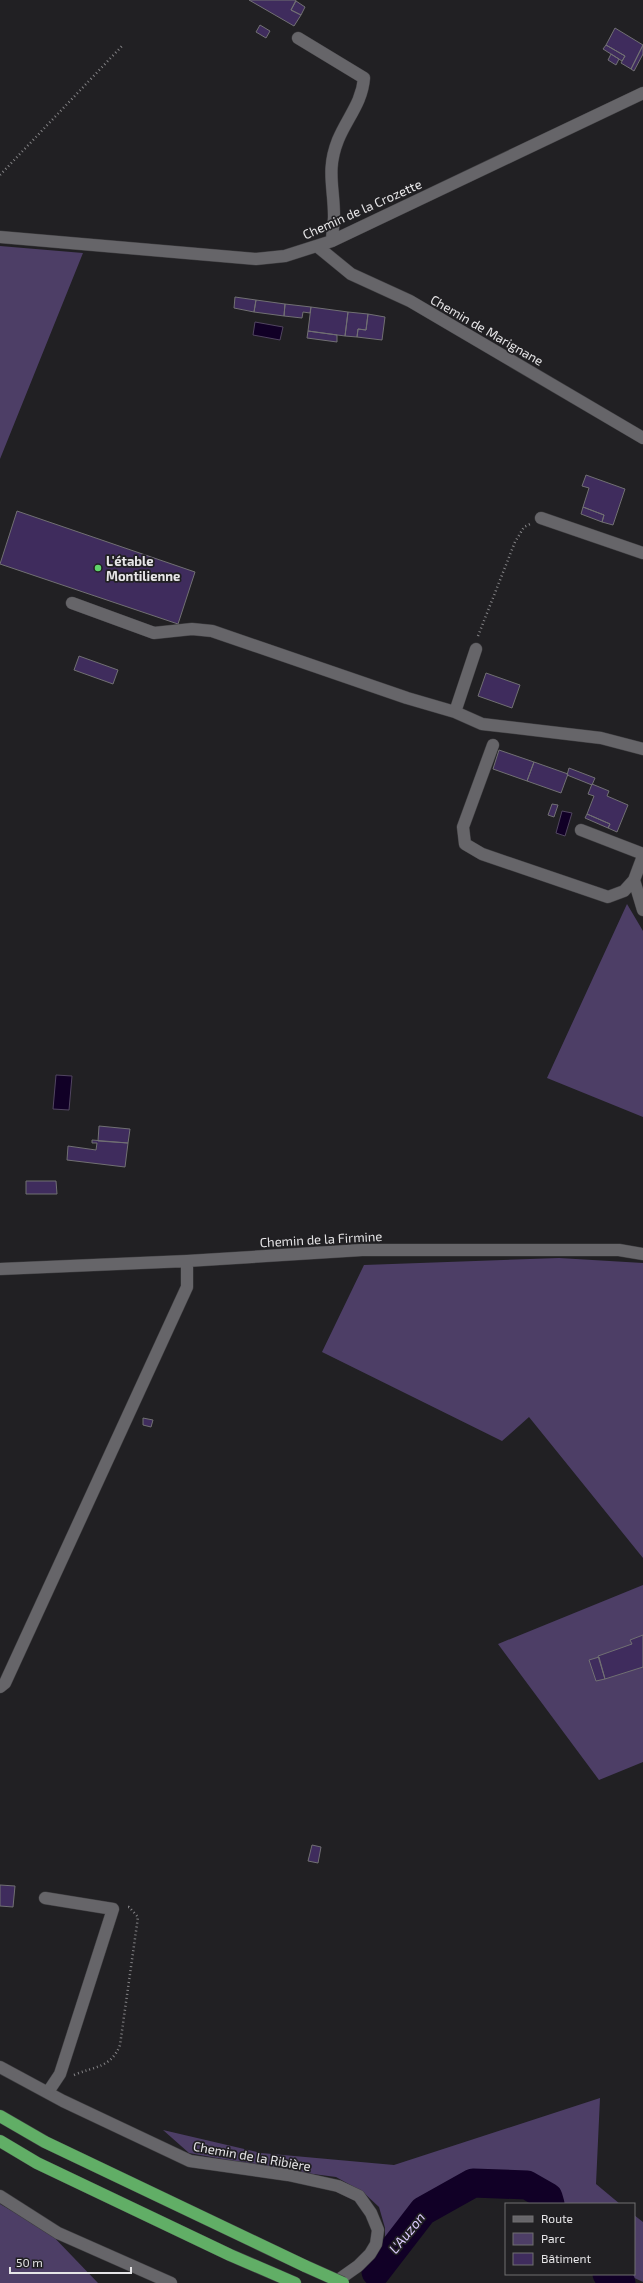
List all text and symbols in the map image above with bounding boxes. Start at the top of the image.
street label: Chemin de la Crozette [300,176,424,242]
street label: Chemin de Marignane [428,291,546,369]
place label: L'étable Montilienne [106,553,180,584]
marker: L'étable Montilienne [93,563,103,573]
street label: Chemin de la Firmine [259,1228,383,1250]
street label: Chemin de la Ribière [192,2138,312,2174]
legend [505,2203,635,2275]
water label: L'Auzon [385,2209,428,2257]
text: Route [541,2211,573,2225]
text: Parc [541,2231,565,2245]
scale bar [10,2249,131,2275]
text: Bâtiment [541,2251,592,2265]
text: 50 m [16,2255,43,2269]

